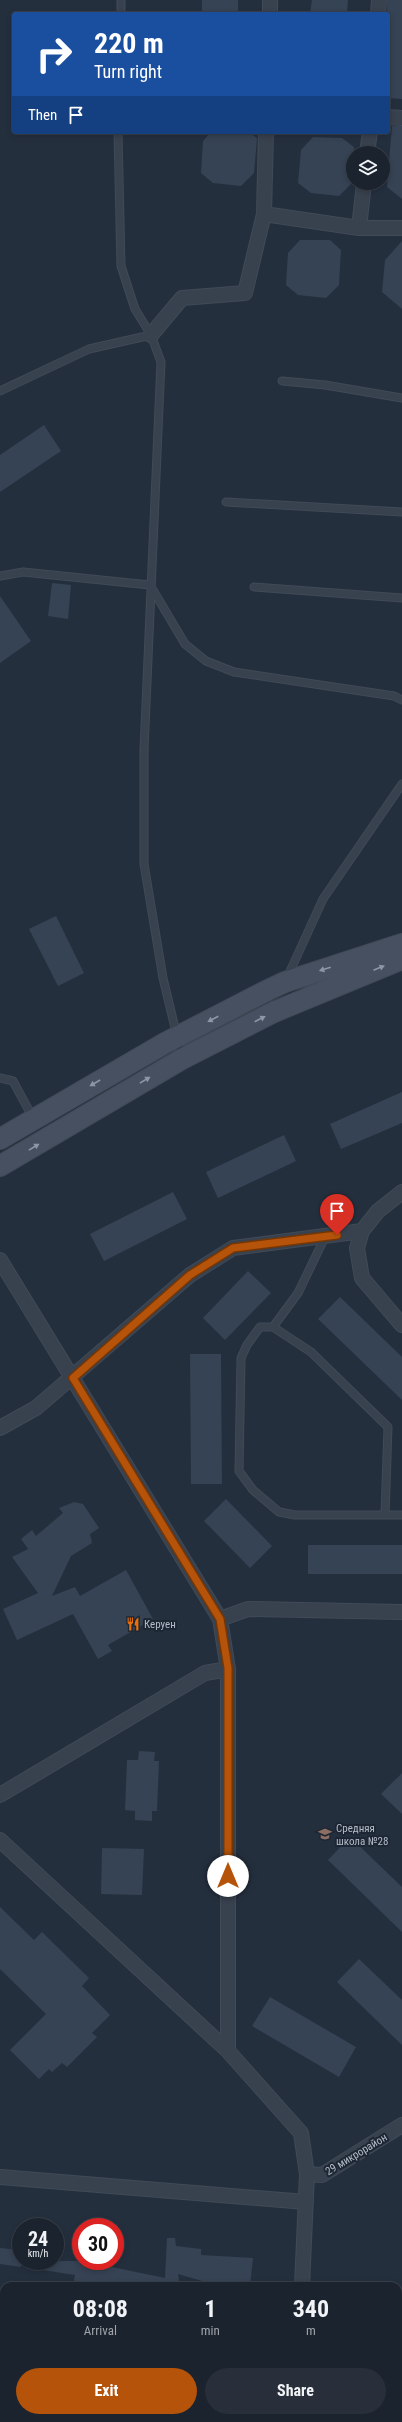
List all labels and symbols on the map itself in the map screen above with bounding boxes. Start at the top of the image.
one-way arrow [374,964,386,970]
one-way arrow [319,966,331,972]
one-way arrow [207,1015,219,1022]
one-way arrow [254,1016,266,1022]
one-way arrow [140,1077,151,1084]
one-way arrow [89,1080,101,1087]
one-way arrow [28,1143,40,1150]
pin [320,1194,354,1235]
restaurant icon: Керуен [125,1616,141,1632]
place label: Керуен [144,1618,176,1631]
place label: Средняя школа №28 [336,1822,388,1848]
school or university icon: Средняя школа №28 [317,1826,333,1842]
position arrow [207,1855,249,1897]
street label: 29 микрорайон [323,2131,389,2178]
speed limit sign: 30 [72,2218,124,2270]

